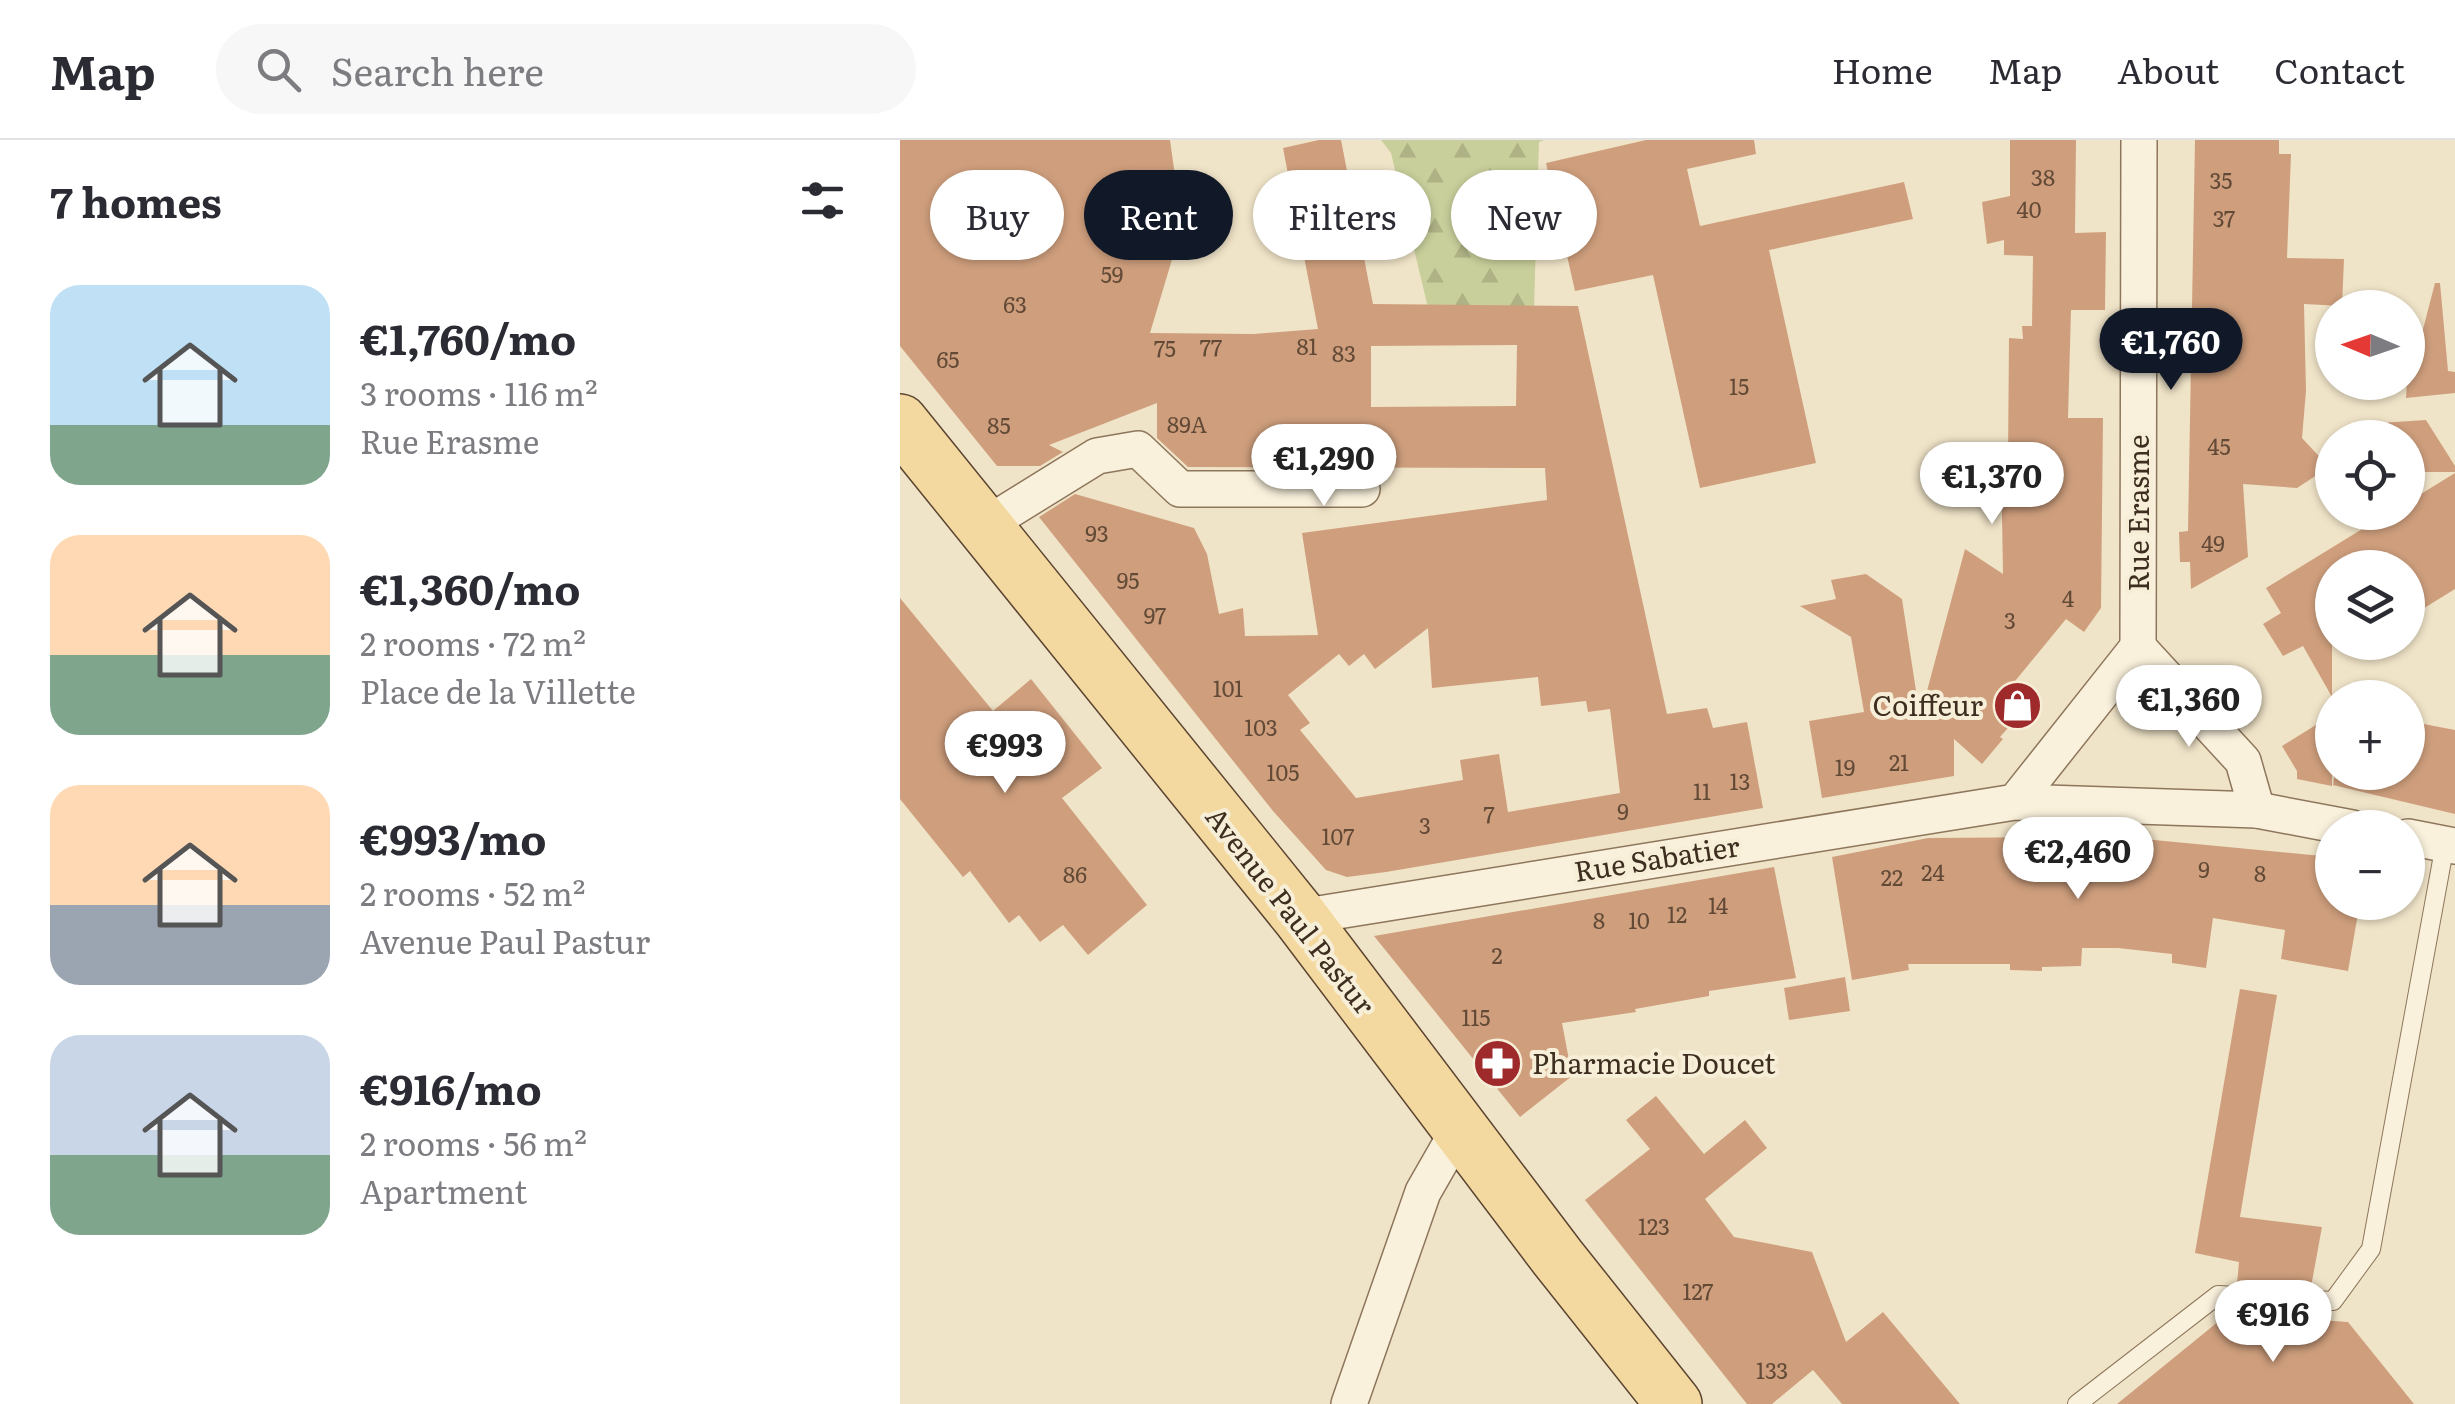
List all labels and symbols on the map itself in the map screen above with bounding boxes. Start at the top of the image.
house number: 38 [2031,160,2055,193]
house number: 35 [2210,163,2233,196]
house number: 40 [2017,192,2041,225]
house number: 37 [2213,201,2235,234]
house number: 59 [1101,257,1123,290]
house number: 63 [1003,287,1027,320]
north arrow [2315,290,2425,400]
pin: €1,760 [2090,308,2252,393]
house number: 81 [1296,329,1318,362]
house number: 77 [1200,330,1222,363]
house number: 75 [1154,331,1176,364]
house number: 83 [1332,336,1356,369]
house number: 65 [937,342,960,375]
house number: 15 [1729,369,1749,402]
house number: 89A [1167,407,1207,440]
house number: 85 [987,408,1011,441]
pin: €1,290 [1243,424,1405,509]
house number: 45 [2207,429,2231,462]
street label: Rue Erasme [2116,435,2158,592]
pin: €1,370 [1911,442,2073,527]
house number: 93 [1085,516,1109,549]
house number: 49 [2201,526,2225,559]
house number: 95 [1117,563,1139,596]
house number: 4 [2062,581,2074,614]
house number: 97 [1144,598,1166,631]
house number: 3 [2004,603,2016,636]
pin: €1,360 [2108,665,2270,750]
house number: 101 [1213,671,1243,704]
shop icon: Coiffeur [1992,680,2044,732]
place label: Coiffeur [1872,683,1984,725]
house number: 103 [1244,710,1278,743]
pin: €993 [946,711,1064,796]
house number: 21 [1889,745,1909,778]
house number: 19 [1835,750,1855,783]
house number: 105 [1267,755,1299,788]
house number: 13 [1730,764,1750,797]
house number: 11 [1693,774,1711,807]
house number: 9 [1617,794,1629,827]
street label: Avenue Paul Pastur [1197,797,1387,1023]
house number: 7 [1483,797,1495,830]
house number: 3 [1419,808,1431,841]
pin: €2,460 [1997,817,2159,902]
house number: 107 [1322,819,1354,852]
street label: Rue Sabatier [1571,823,1743,891]
house number: 9 [2198,852,2210,885]
house number: 24 [1921,855,1945,888]
house number: 8 [2254,856,2266,889]
house number: 86 [1063,857,1087,890]
house number: 22 [1881,860,1903,893]
house number: 14 [1708,888,1728,921]
house number: 12 [1667,897,1687,930]
house number: 8 [1593,903,1605,936]
house number: 10 [1628,903,1650,936]
house number: 2 [1491,938,1503,971]
house number: 115 [1461,1000,1491,1033]
pharmacy icon: Pharmacie Doucet [1471,1038,1523,1090]
place label: Pharmacie Doucet [1532,1041,1776,1083]
house number: 123 [1638,1209,1670,1242]
house number: 127 [1682,1274,1714,1307]
pin: €916 [2214,1280,2332,1365]
house number: 133 [1756,1353,1788,1386]

